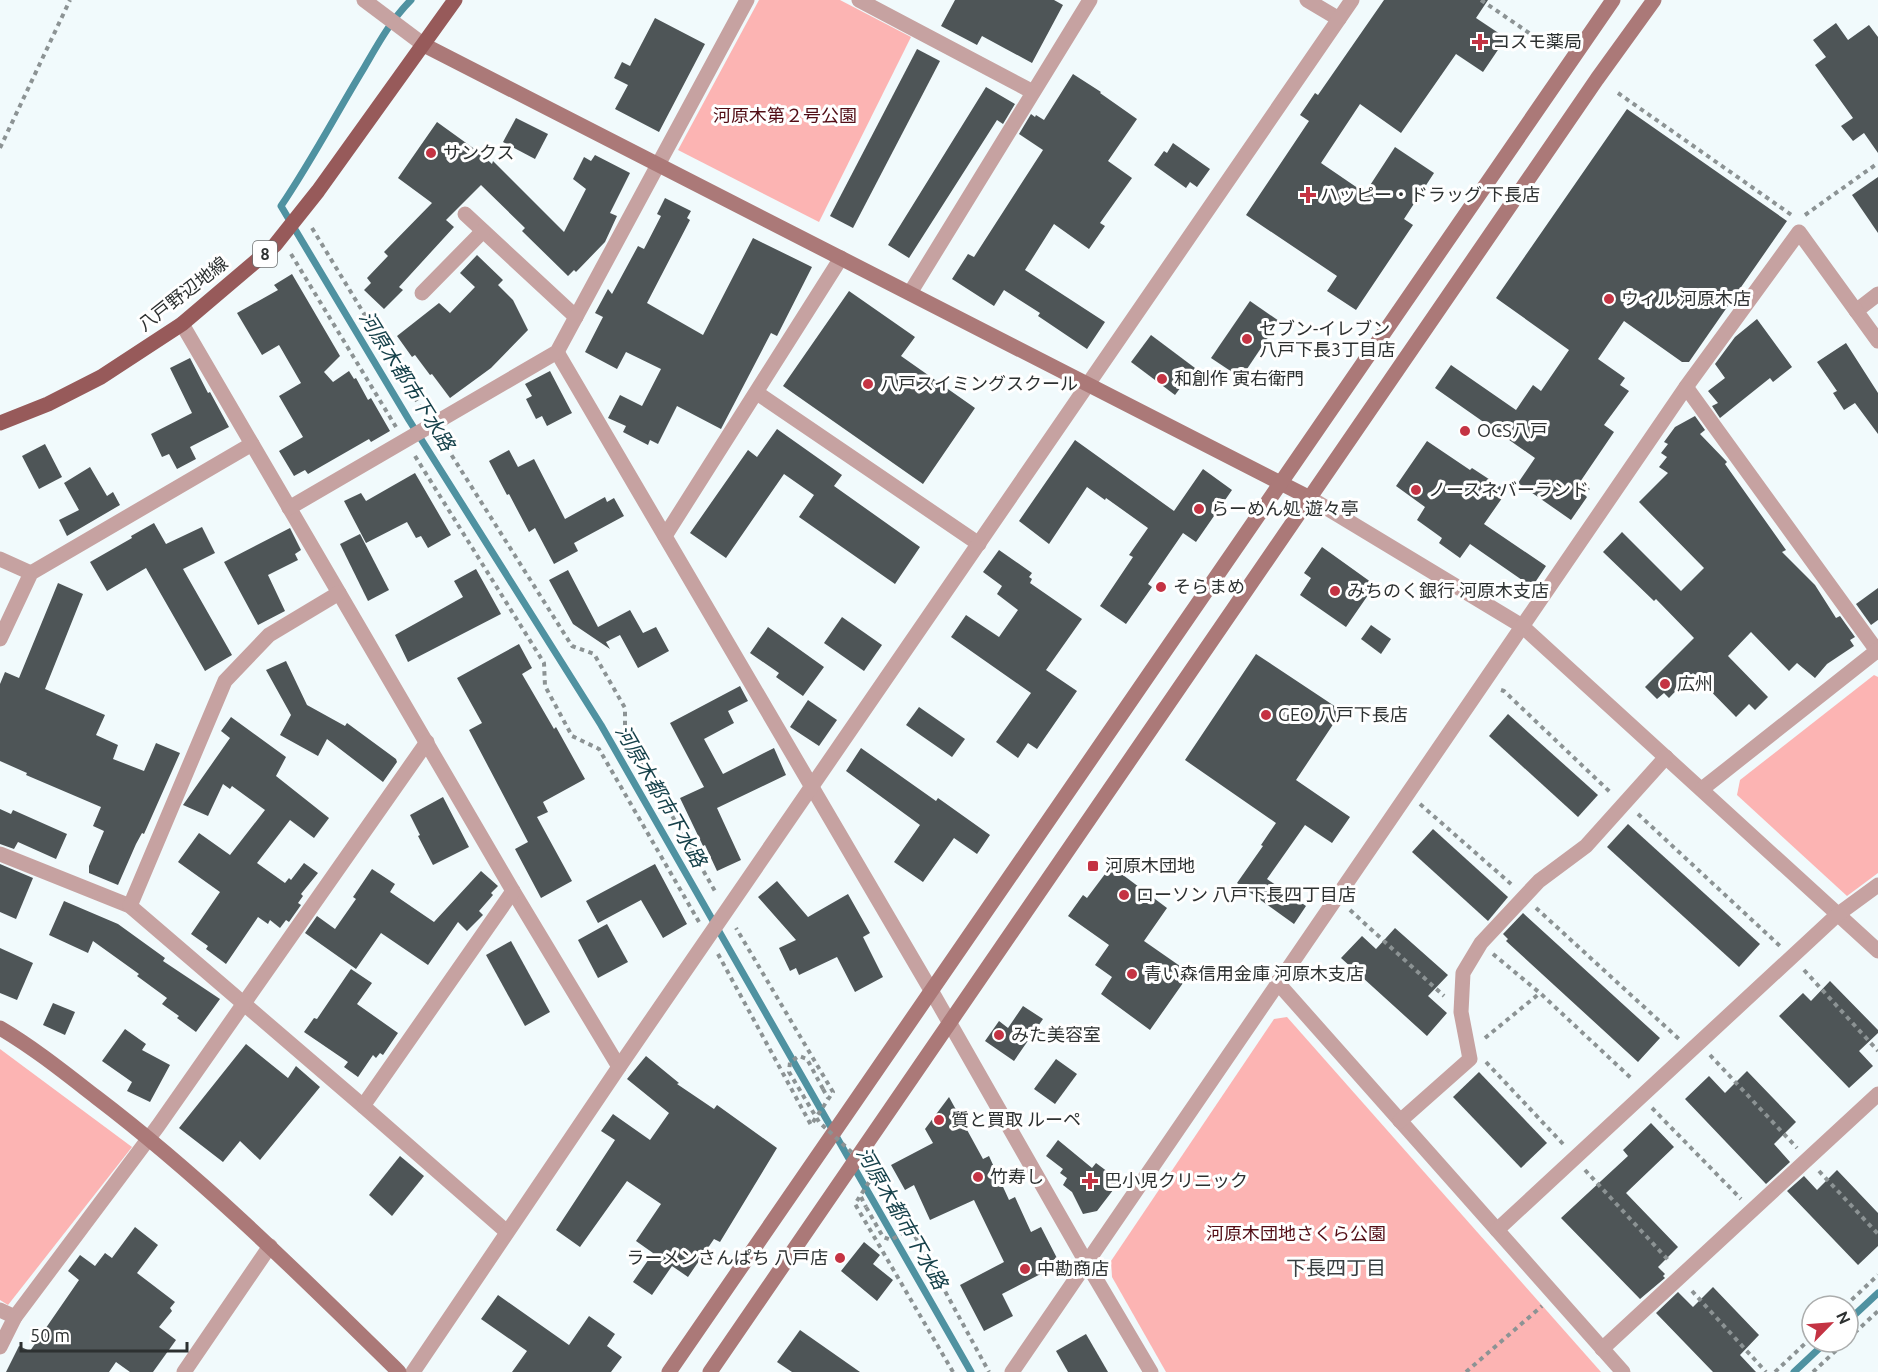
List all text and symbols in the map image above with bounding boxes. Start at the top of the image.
place label: コスモ薬局 [1492,31,1582,51]
marker: コスモ薬局 [1473,35,1487,49]
park label: 河原木第２号公園 [713,105,857,125]
place label: サンクス [443,142,514,162]
marker: サンクス [424,146,438,160]
place label: ハッピー・ドラッグ 下長店 [1320,184,1540,204]
marker: ハッピー・ドラッグ 下長店 [1301,188,1315,202]
road number: 8 [253,241,277,267]
street label: 八戸野辺地線 [134,252,231,334]
place label: ウィル 河原木店 [1621,288,1751,308]
marker: ウィル 河原木店 [1602,292,1616,306]
water label: 河原木都市下水路 [355,307,461,456]
place label: セブン-イレブン 八戸下長3丁目店 [1259,318,1395,359]
marker: セブン-イレブン 八戸下長3丁目店 [1240,332,1254,346]
place label: 和創作 寅右衛門 [1174,368,1304,388]
marker: 和創作 寅右衛門 [1155,372,1169,386]
place label: 八戸スイミングスクール [880,373,1078,393]
marker: 八戸スイミングスクール [861,377,875,391]
place label: OCS八戸 [1477,420,1548,440]
marker: OCS八戸 [1458,424,1472,438]
place label: ノースネバーランド [1428,479,1589,499]
marker: ノースネバーランド [1409,483,1423,497]
place label: らーめん処 遊々亭 [1211,498,1359,518]
marker: らーめん処 遊々亭 [1192,502,1206,516]
place label: そらまめ [1173,576,1245,596]
marker: そらまめ [1154,580,1168,594]
place label: みちのく銀行 河原木支店 [1347,580,1549,600]
marker: みちのく銀行 河原木支店 [1328,584,1342,598]
place label: 広州 [1677,673,1713,693]
marker: 広州 [1658,677,1672,691]
place label: GEO 八戸下長店 [1278,704,1408,724]
marker: GEO 八戸下長店 [1259,708,1273,722]
water label: 河原木都市下水路 [611,721,712,873]
place label: 河原木団地 [1105,855,1195,875]
marker: 河原木団地 [1086,859,1100,873]
place label: ローソン 八戸下長四丁目店 [1136,884,1356,904]
marker: ローソン 八戸下長四丁目店 [1117,888,1131,902]
place label: 青い森信用金庫 河原木支店 [1144,963,1364,983]
marker: 青い森信用金庫 河原木支店 [1125,967,1139,981]
place label: みた美容室 [1011,1024,1101,1044]
marker: みた美容室 [992,1028,1006,1042]
place label: 質と買取 ルーペ [951,1109,1081,1129]
marker: 質と買取 ルーペ [932,1113,946,1127]
water label: 河原木都市下水路 [852,1143,953,1295]
place label: 竹寿し [990,1166,1044,1186]
marker: 竹寿し [971,1170,985,1184]
place label: 巴小児クリニック [1104,1170,1248,1190]
marker: 巴小児クリニック [1081,1172,1099,1190]
park label: 河原木団地さくら公園 [1206,1223,1386,1243]
place label: ラーメンさんぱち 八戸店 [627,1247,828,1267]
marker: ラーメンさんぱち 八戸店 [833,1251,847,1265]
district label: 下長四丁目 [1286,1256,1386,1279]
place label: 中勘商店 [1037,1258,1109,1278]
marker: 中勘商店 [1018,1262,1032,1276]
north arrow [1800,1294,1860,1354]
text: N [1833,1308,1854,1327]
scale bar [21,1315,188,1353]
text: 50 m [30,1325,70,1345]

